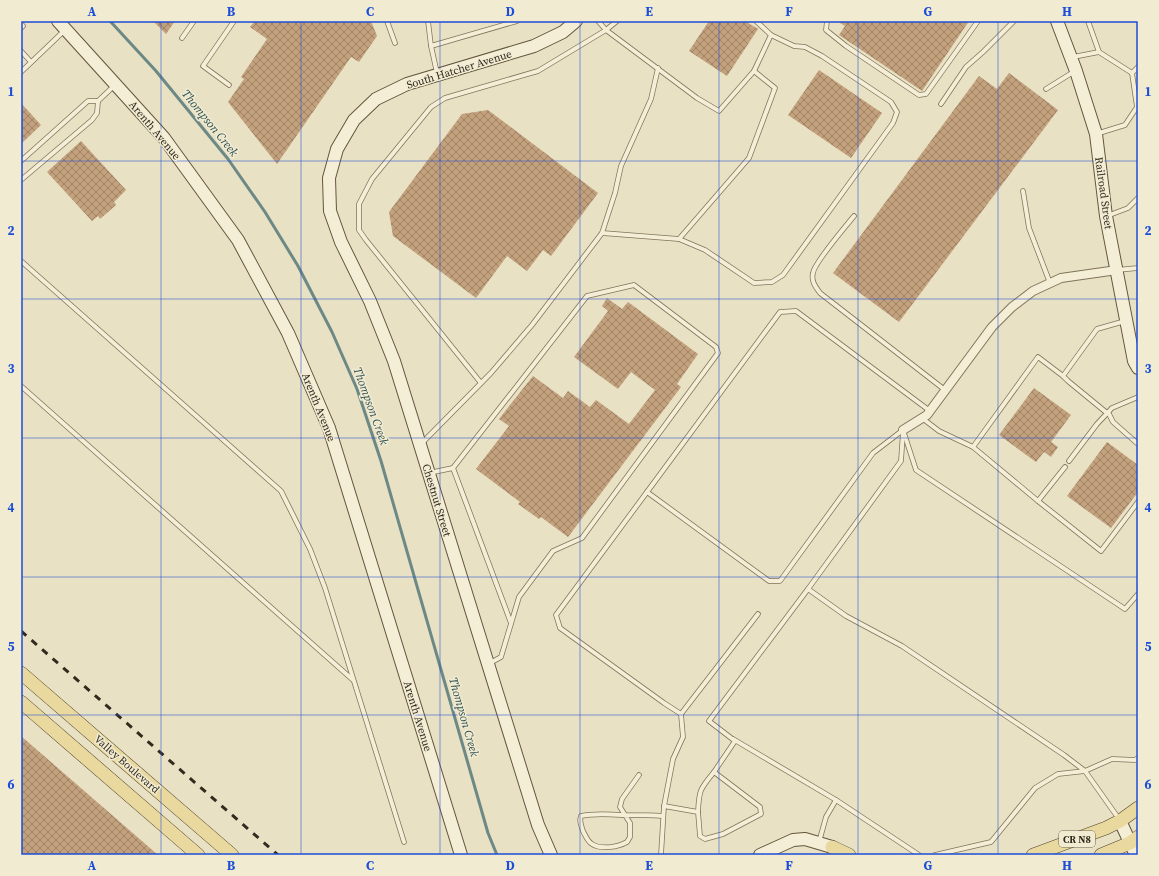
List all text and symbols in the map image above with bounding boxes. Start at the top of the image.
text: A [88,3,97,20]
text: B [227,3,236,20]
text: C [366,3,374,20]
text: D [505,3,515,20]
text: E [645,3,653,20]
text: F [785,3,793,20]
text: G [924,3,933,20]
text: H [1062,3,1072,20]
street label: South Hatcher Avenue [405,46,514,93]
text: 1 [7,83,15,100]
text: 1 [1144,83,1152,100]
water label: Thompson Creek [178,86,242,160]
street label: Arenth Avenue [125,98,184,163]
street label: Railroad Street [1091,156,1116,231]
text: 2 [7,222,15,239]
text: 2 [1144,222,1152,239]
text: 3 [7,360,15,377]
text: 3 [1144,360,1152,377]
water label: Thompson Creek [350,365,393,447]
street label: Arenth Avenue [298,371,339,444]
street label: Chestnut Street [418,462,455,539]
text: 4 [7,499,15,516]
text: 4 [1144,499,1152,516]
text: 5 [7,638,15,655]
text: 5 [1144,638,1152,655]
water label: Thompson Creek [445,676,483,759]
street label: Arenth Avenue [400,679,435,754]
street label: Valley Boulevard [91,732,163,797]
text: 6 [7,776,15,793]
text: 6 [1144,776,1152,793]
road number: CR N8 [1059,831,1095,847]
text: A [88,857,97,874]
text: B [227,857,236,874]
text: C [366,857,374,874]
text: D [505,857,515,874]
text: E [645,857,653,874]
text: F [785,857,793,874]
text: G [924,857,933,874]
text: H [1062,857,1072,874]

